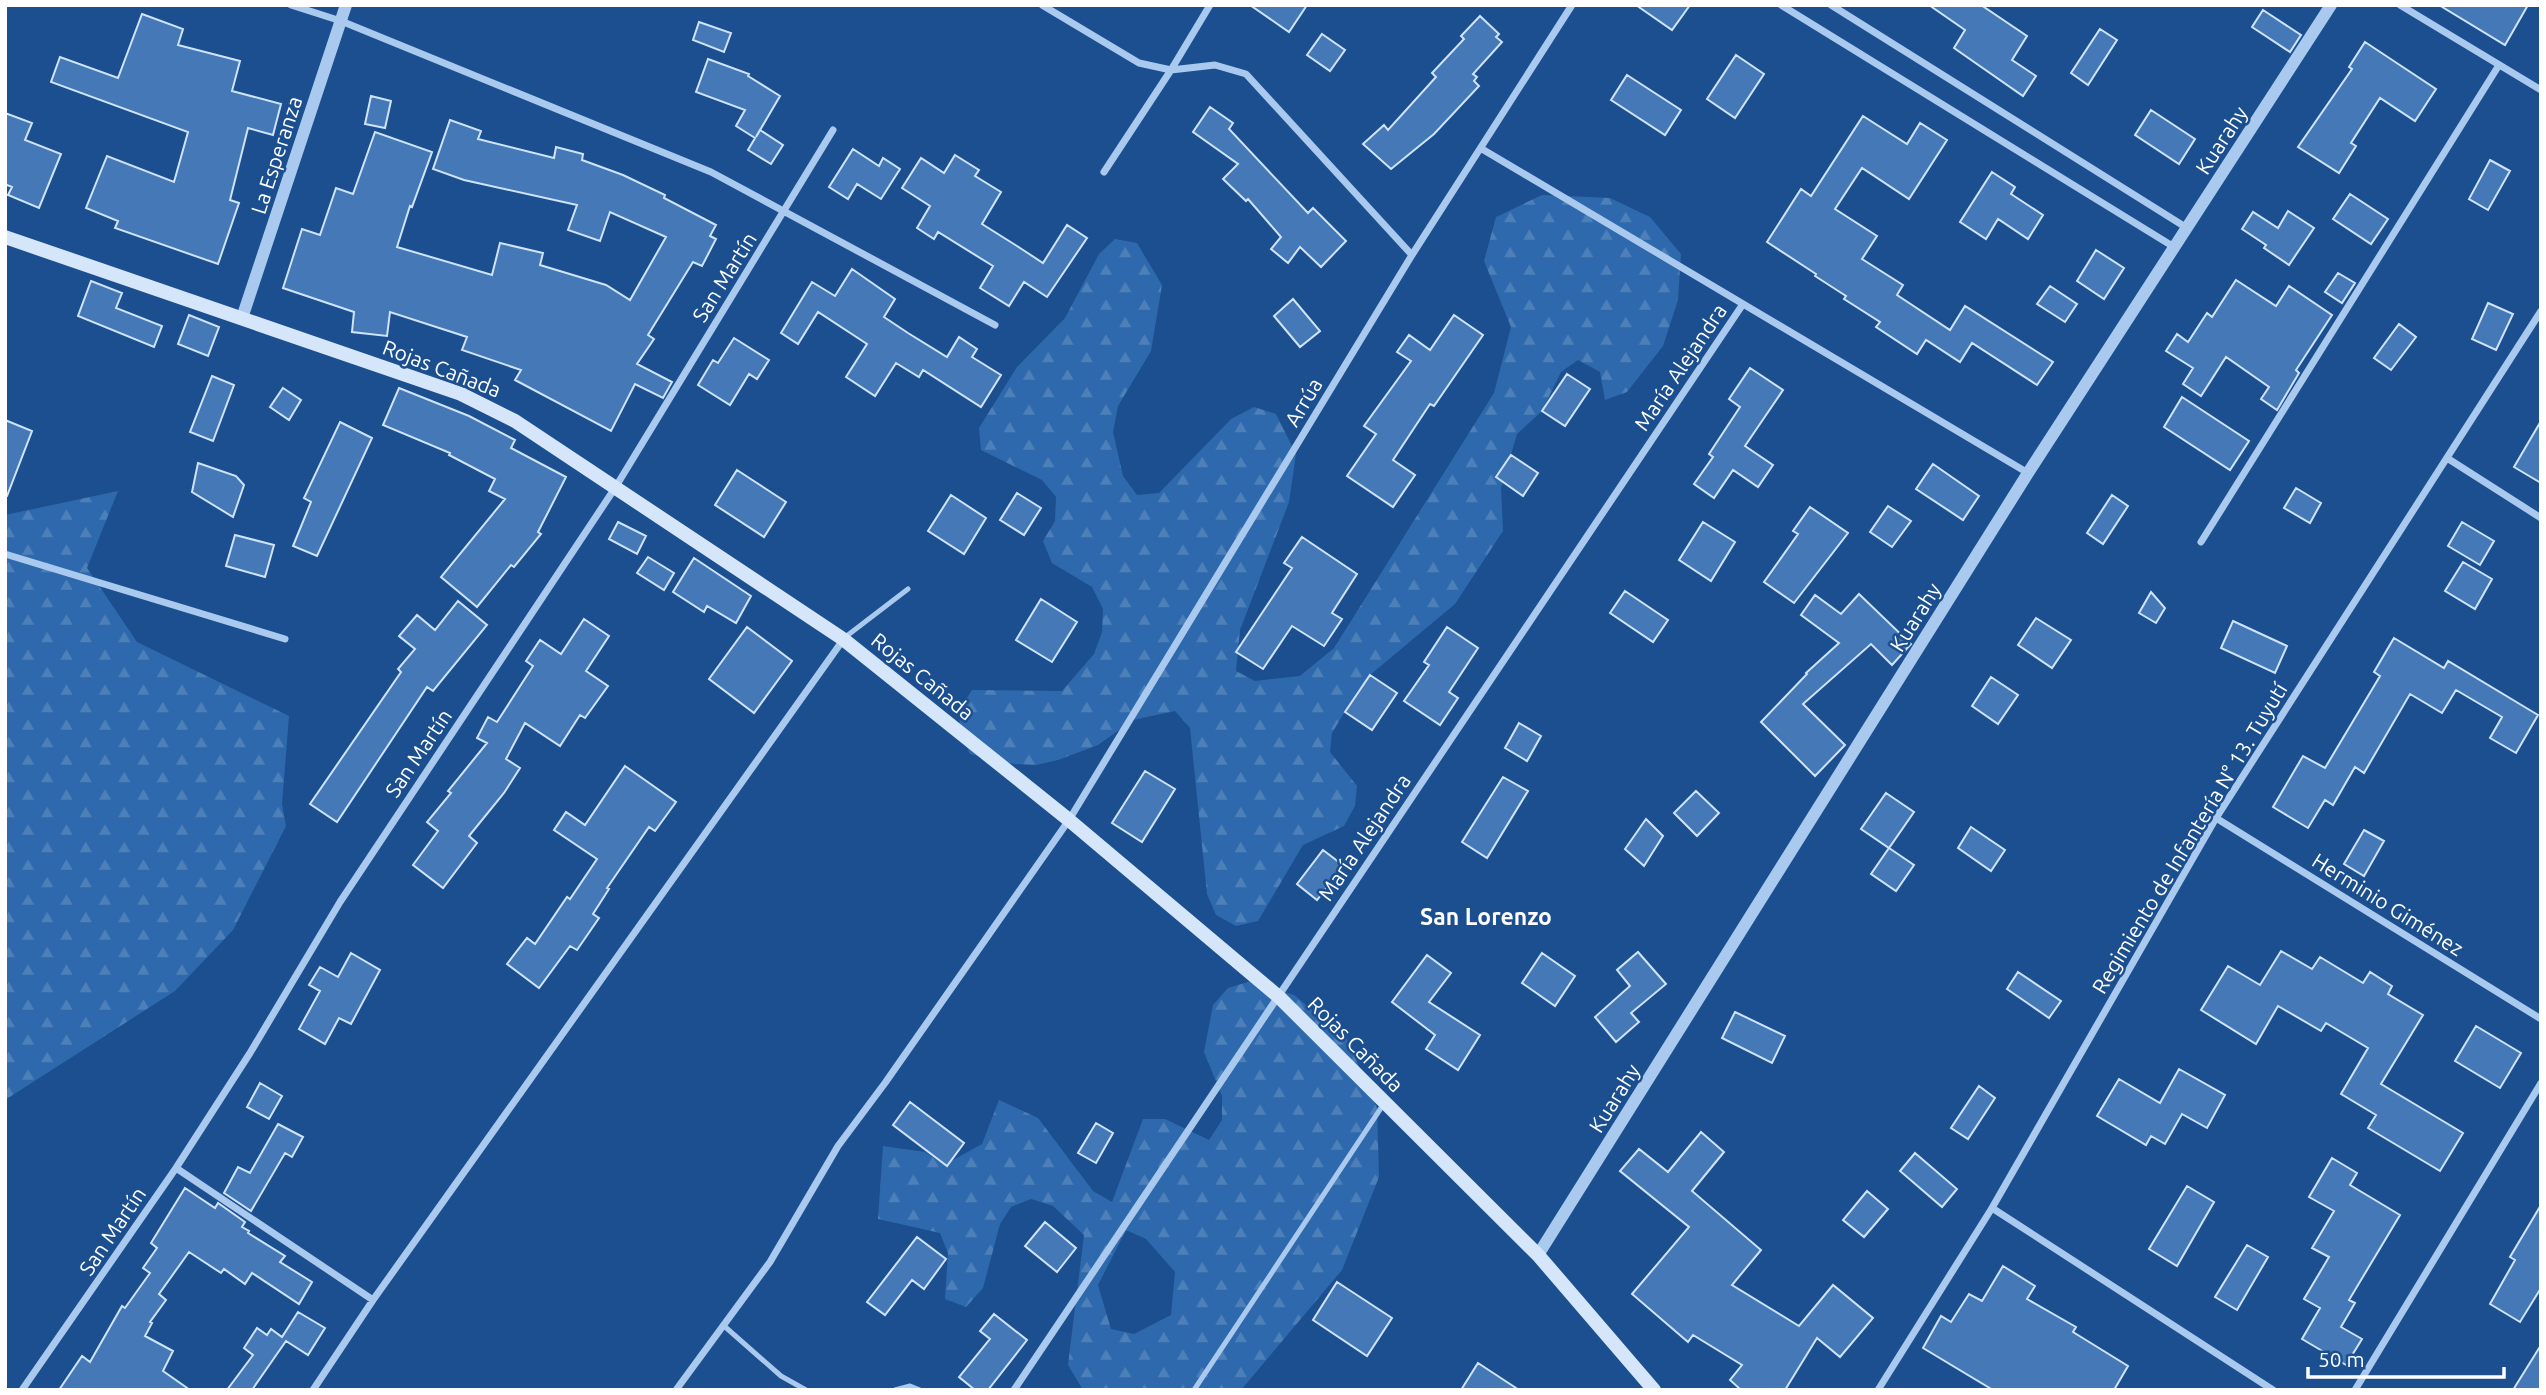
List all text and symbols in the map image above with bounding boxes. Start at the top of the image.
street label: La Esperanza [246,93,306,217]
street label: Kuarahy [2190,102,2252,178]
street label: San Martín [687,228,761,326]
street label: María Alejandra [1629,299,1731,435]
street label: Rojas Cañada [379,334,505,402]
street label: Arrúa [1279,373,1327,431]
street label: Kuarahy [1885,578,1945,656]
street label: Rojas Cañada [867,627,979,725]
street label: Regimiento de Infantería N° 13. Tuyutí [2087,678,2292,998]
street label: San Martín [380,704,456,802]
street label: María Alejandra [1313,769,1415,905]
street label: Herminio Giménez [2308,848,2468,960]
district label: San Lorenzo [1420,904,1552,929]
street label: Rojas Cañada [1303,991,1409,1097]
street label: Kuarahy [1584,1059,1644,1137]
street label: San Martín [74,1182,150,1280]
scale bar [2308,1336,2504,1380]
text: 50 m [2318,1347,2365,1371]

